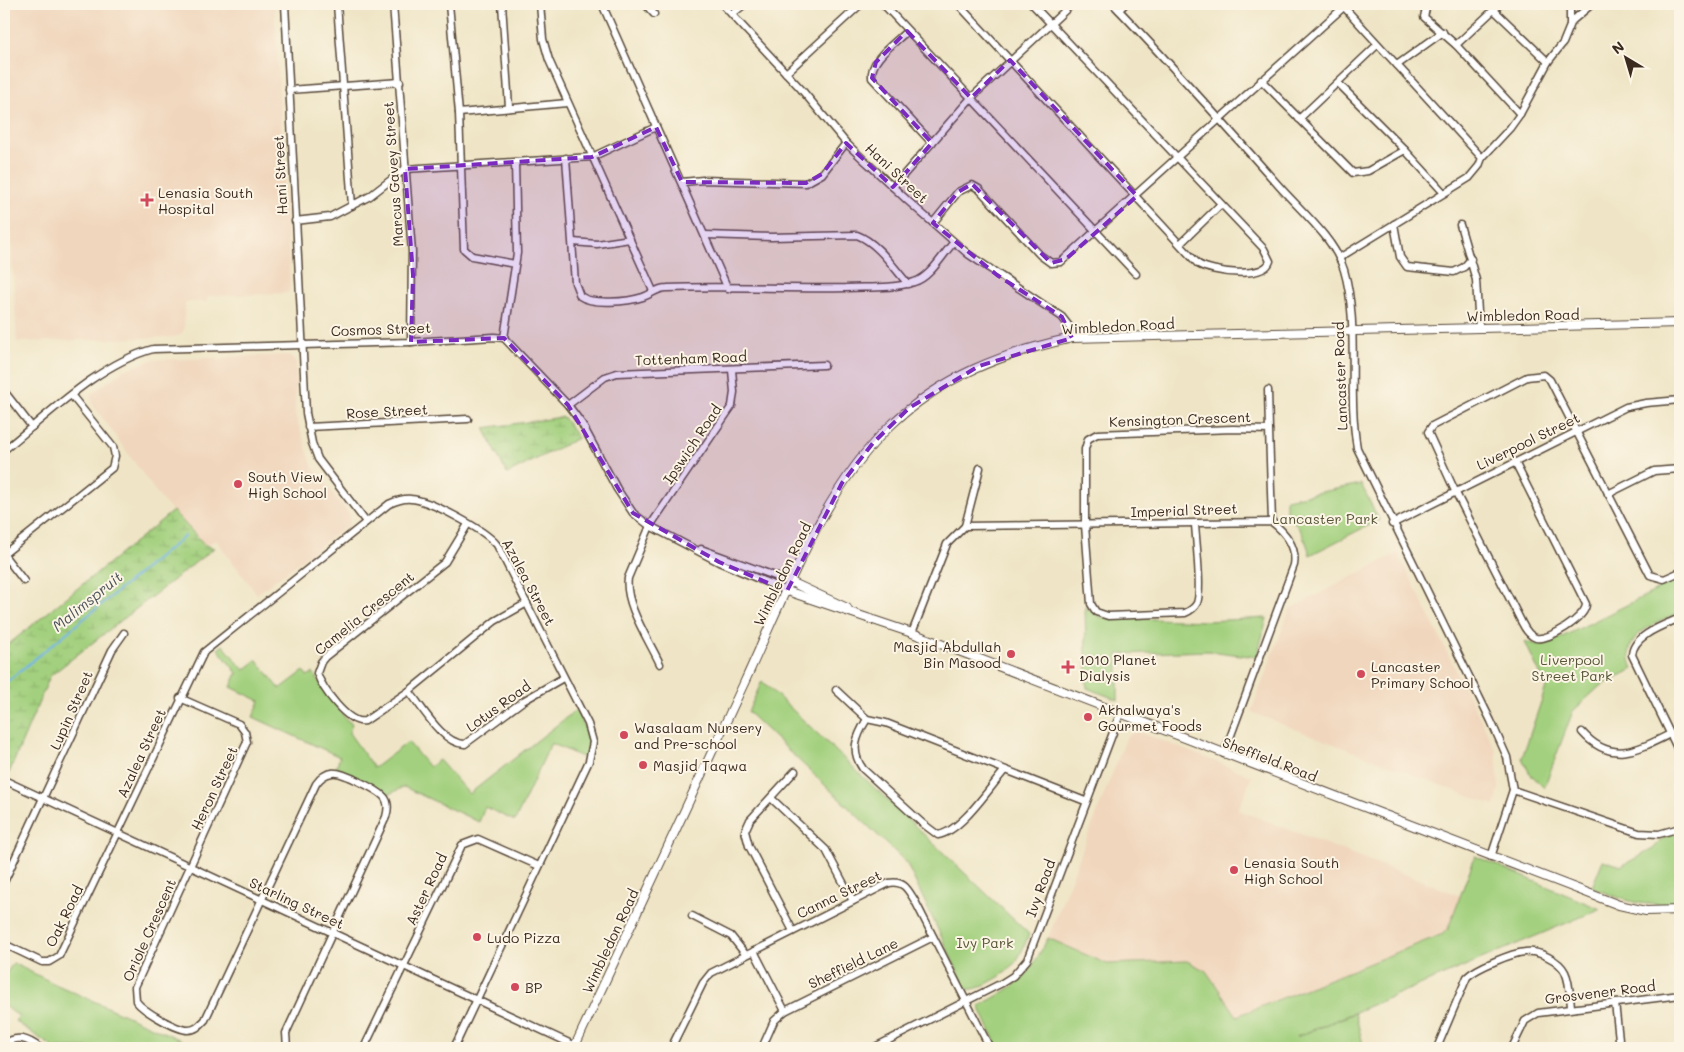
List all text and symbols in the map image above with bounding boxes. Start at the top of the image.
north arrow [1602,32,1652,82]
text: N [1608,37,1628,58]
street label: Marcus Gavey Street [378,101,408,247]
street label: Hani Street [268,135,292,215]
street label: Hani Street [861,139,933,207]
place label: Lenasia South Hospital [158,183,253,218]
marker: Lenasia South Hospital [140,193,154,207]
street label: Wimbledon Road [1466,305,1580,325]
street label: Wimbledon Road [1061,314,1175,338]
street label: Cosmos Street [330,318,432,340]
street label: Lancaster Road [1329,321,1351,431]
street label: Tottenham Road [635,347,747,369]
street label: Rose Street [346,399,428,423]
street label: Ipswich Road [658,400,726,488]
street label: Kensington Crescent [1109,407,1251,431]
street label: Liverpool Street [1473,408,1583,474]
place label: South View High School [248,467,327,502]
marker: South View High School [232,478,244,490]
street label: Imperial Street [1130,499,1238,521]
park label: Lancaster Park [1272,509,1378,528]
street label: Wimbledon Road [749,519,815,629]
street label: Azalea Street [498,535,560,629]
water label: Malimspruit [48,566,126,636]
street label: Camelia Crescent [310,567,418,659]
place label: Masjid Abdullah Bin Masood [893,637,1001,672]
marker: Masjid Abdullah Bin Masood [1005,648,1017,660]
place label: 1010 Planet Dialysis [1079,650,1157,685]
park label: Liverpool Street Park [1532,650,1612,685]
place label: Lancaster Primary School [1371,657,1474,692]
marker: 1010 Planet Dialysis [1061,660,1075,674]
street label: Lupin Street [45,667,97,753]
marker: Lancaster Primary School [1355,668,1367,680]
street label: Lotus Road [462,676,534,736]
place label: Akhalwaya's Gourmet Foods [1098,700,1202,735]
street label: Azalea Street [112,705,170,801]
marker: Akhalwaya's Gourmet Foods [1082,711,1094,723]
place label: Wasalaam Nursery and Pre-school [634,718,762,753]
marker: Wasalaam Nursery and Pre-school [618,729,630,741]
street label: Sheffield Road [1220,732,1320,786]
street label: Heron Street [186,743,242,833]
place label: Masjid Taqwa [653,756,747,775]
marker: Masjid Taqwa [637,759,649,771]
street label: Aster Road [401,850,451,928]
place label: Lenasia South High School [1244,853,1339,888]
street label: Ivy Road [1021,856,1059,920]
marker: Lenasia South High School [1228,864,1240,876]
street label: Canna Street [793,865,885,923]
street label: Starling Street [247,873,347,933]
street label: Oriole Crescent [118,876,180,984]
street label: Oak Road [41,882,87,950]
street label: Wimbledon Road [577,886,643,996]
place label: Ludo Pizza [487,928,561,947]
marker: Ludo Pizza [471,931,483,943]
street label: Sheffield Lane [805,933,901,993]
park label: Ivy Park [956,933,1014,952]
street label: Grosvener Road [1544,976,1657,1008]
place label: BP [525,978,543,997]
marker: BP [509,981,521,993]

